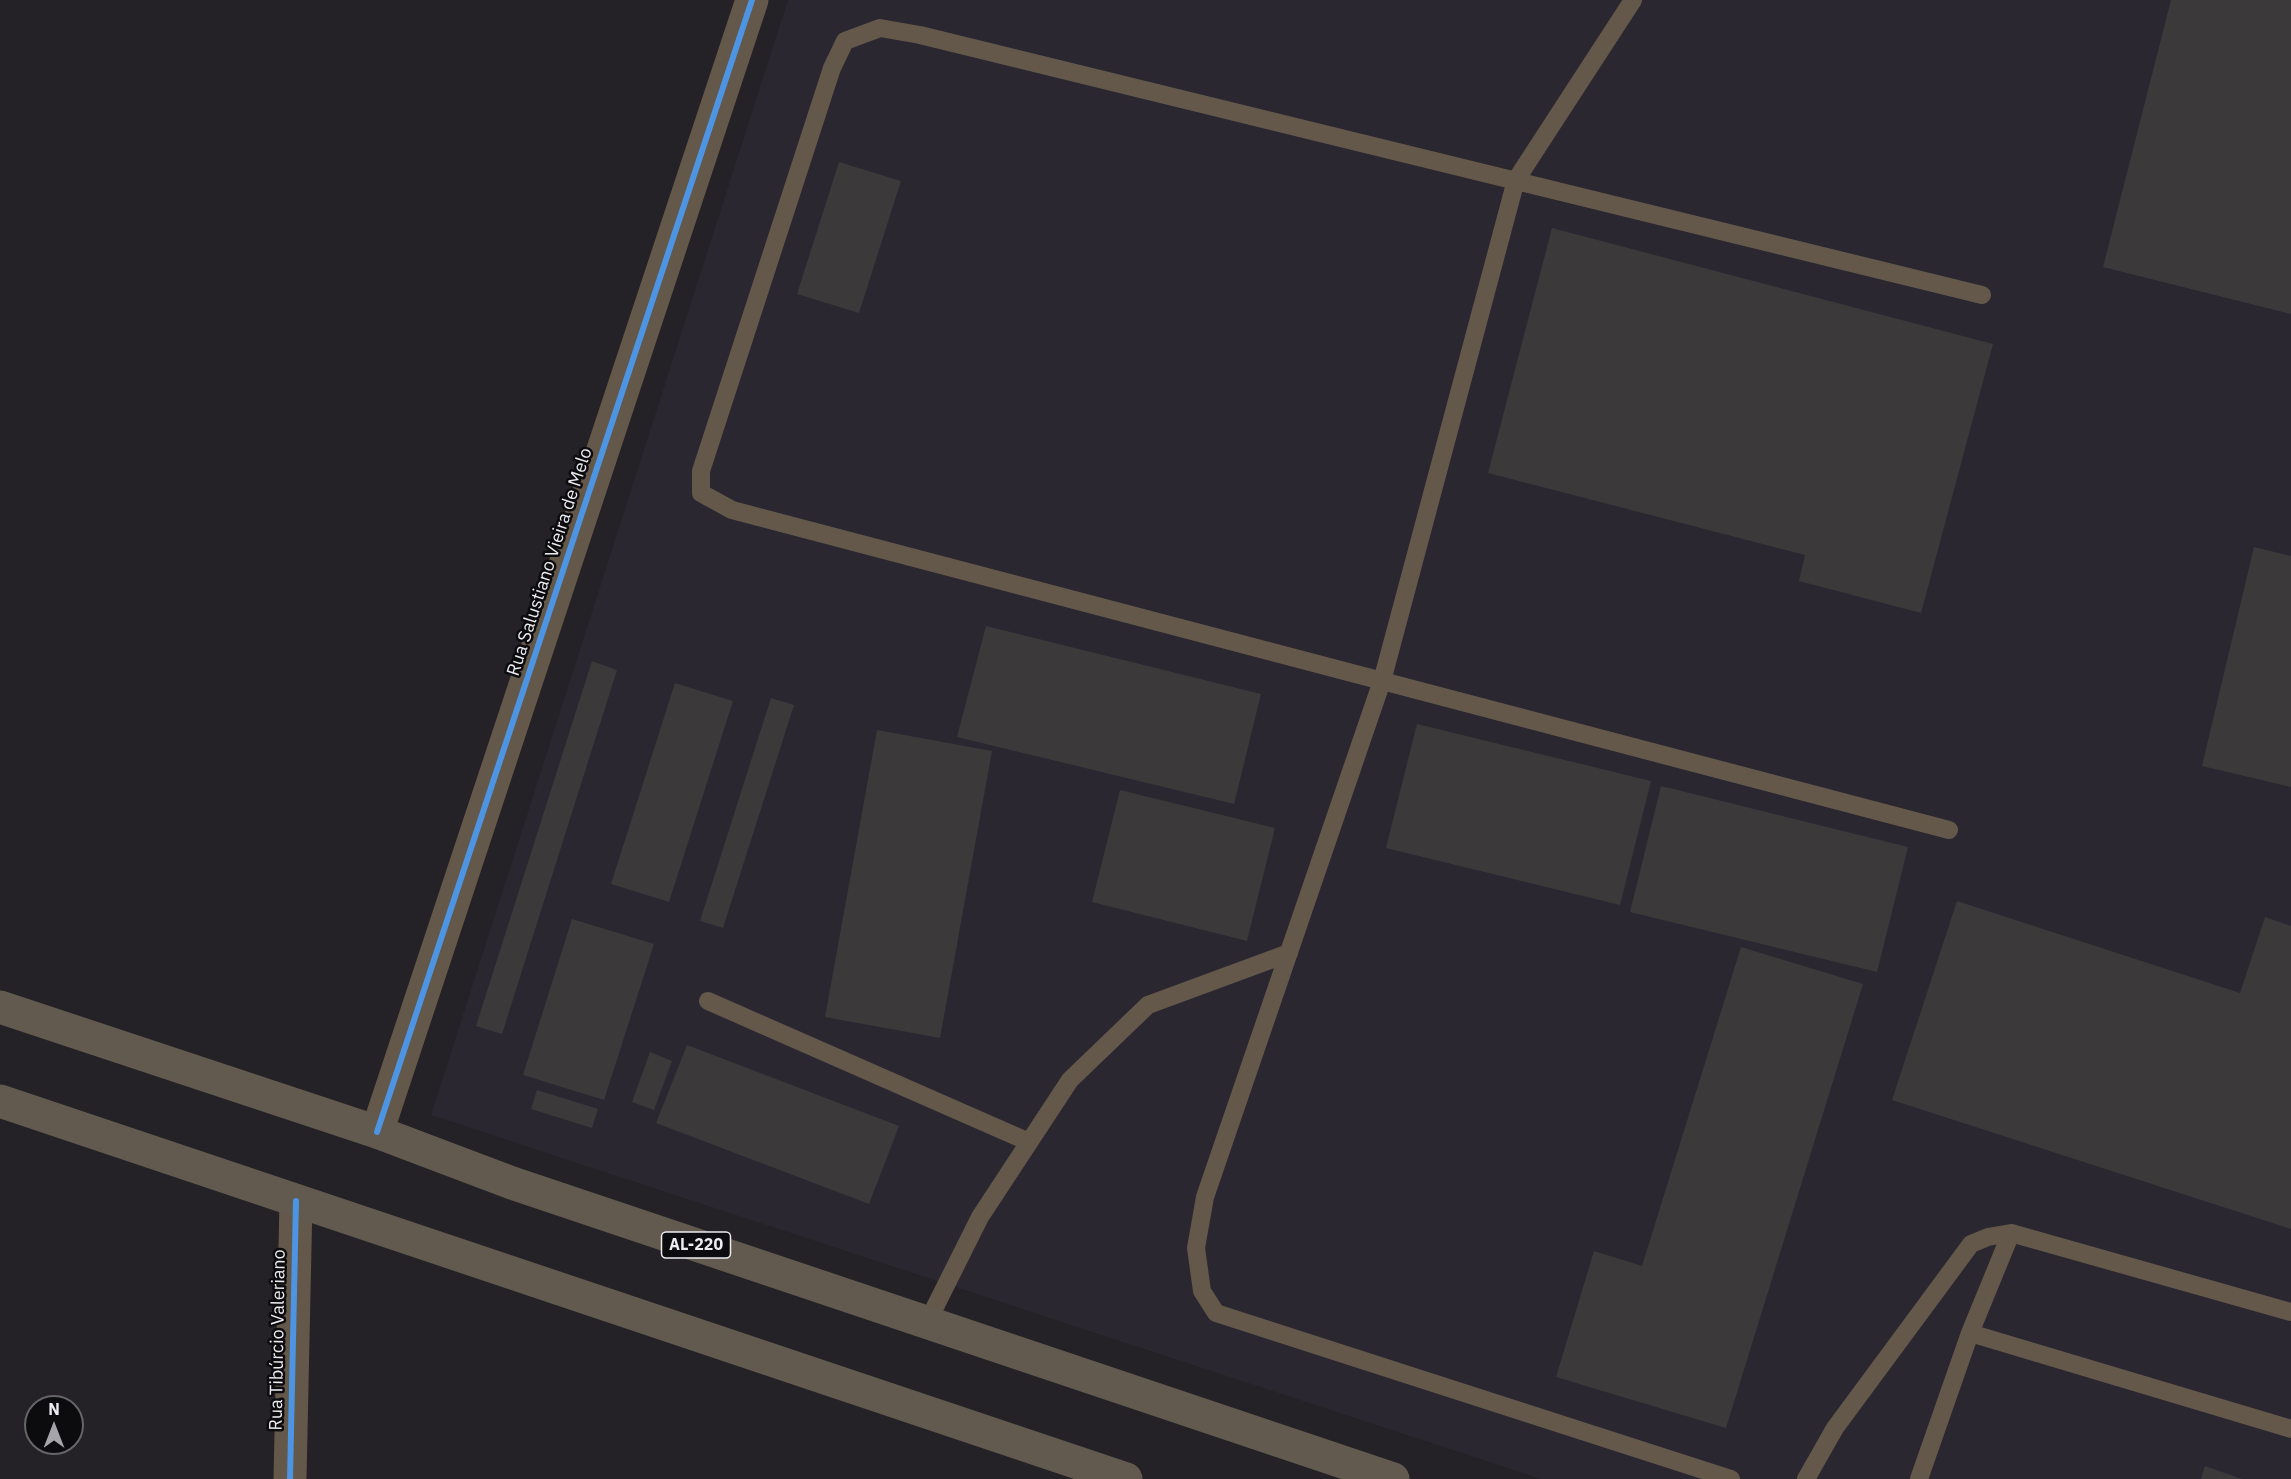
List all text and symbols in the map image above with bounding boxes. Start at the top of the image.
street label: Rua Salustiano Vieira de Melo [503,445,597,679]
road number: AL-220 [662,1232,730,1258]
street label: Rua Tibúrcio Valeriano [266,1249,290,1431]
north arrow [24,1395,84,1455]
text: N [48,1399,60,1419]

